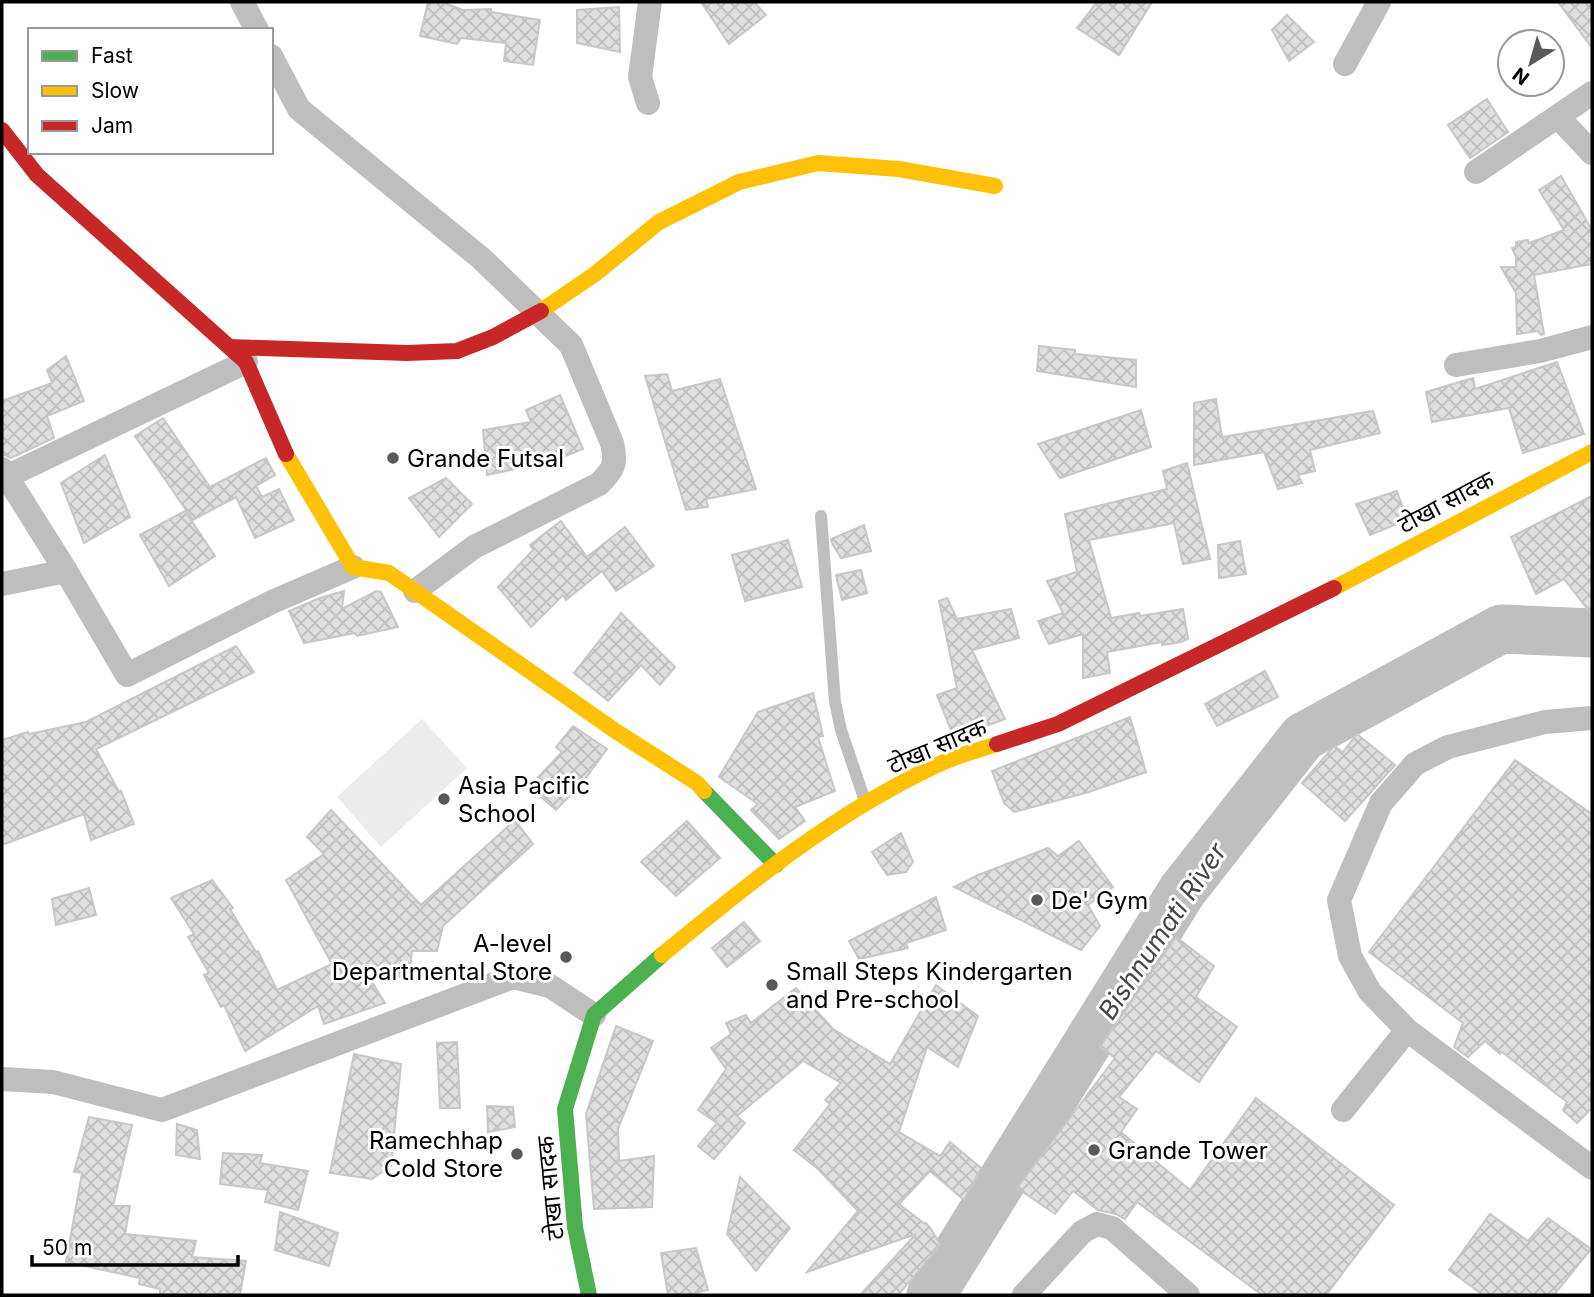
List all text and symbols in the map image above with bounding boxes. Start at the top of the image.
legend [28,28,273,154]
north arrow [1496,28,1566,98]
text: Fast [91,43,133,68]
text: N [1508,63,1534,90]
text: Slow [91,78,139,103]
text: Jam [91,113,133,138]
place label: Grande Futsal [407,444,564,473]
marker: Grande Futsal [385,450,401,466]
street label: टोखा सादक [1393,464,1499,539]
street label: टोखा सादक [883,712,991,780]
place label: Asia Pacific School [458,771,590,828]
marker: Asia Pacific School [436,791,452,807]
water label: Bishnumati River [1092,836,1233,1025]
place label: De' Gym [1051,886,1148,915]
marker: De' Gym [1029,892,1045,908]
place label: A-level Departmental Store [332,929,552,986]
marker: A-level Departmental Store [558,949,574,965]
place label: Small Steps Kindergarten and Pre-school [786,957,1073,1014]
marker: Small Steps Kindergarten and Pre-school [764,977,780,993]
place label: Ramechhap Cold Store [369,1126,503,1183]
street label: टोखा सादक [530,1134,570,1241]
place label: Grande Tower [1108,1136,1268,1165]
marker: Grande Tower [1086,1142,1102,1158]
marker: Ramechhap Cold Store [509,1146,525,1162]
scale bar [32,1224,238,1268]
text: 50 m [42,1235,92,1260]

